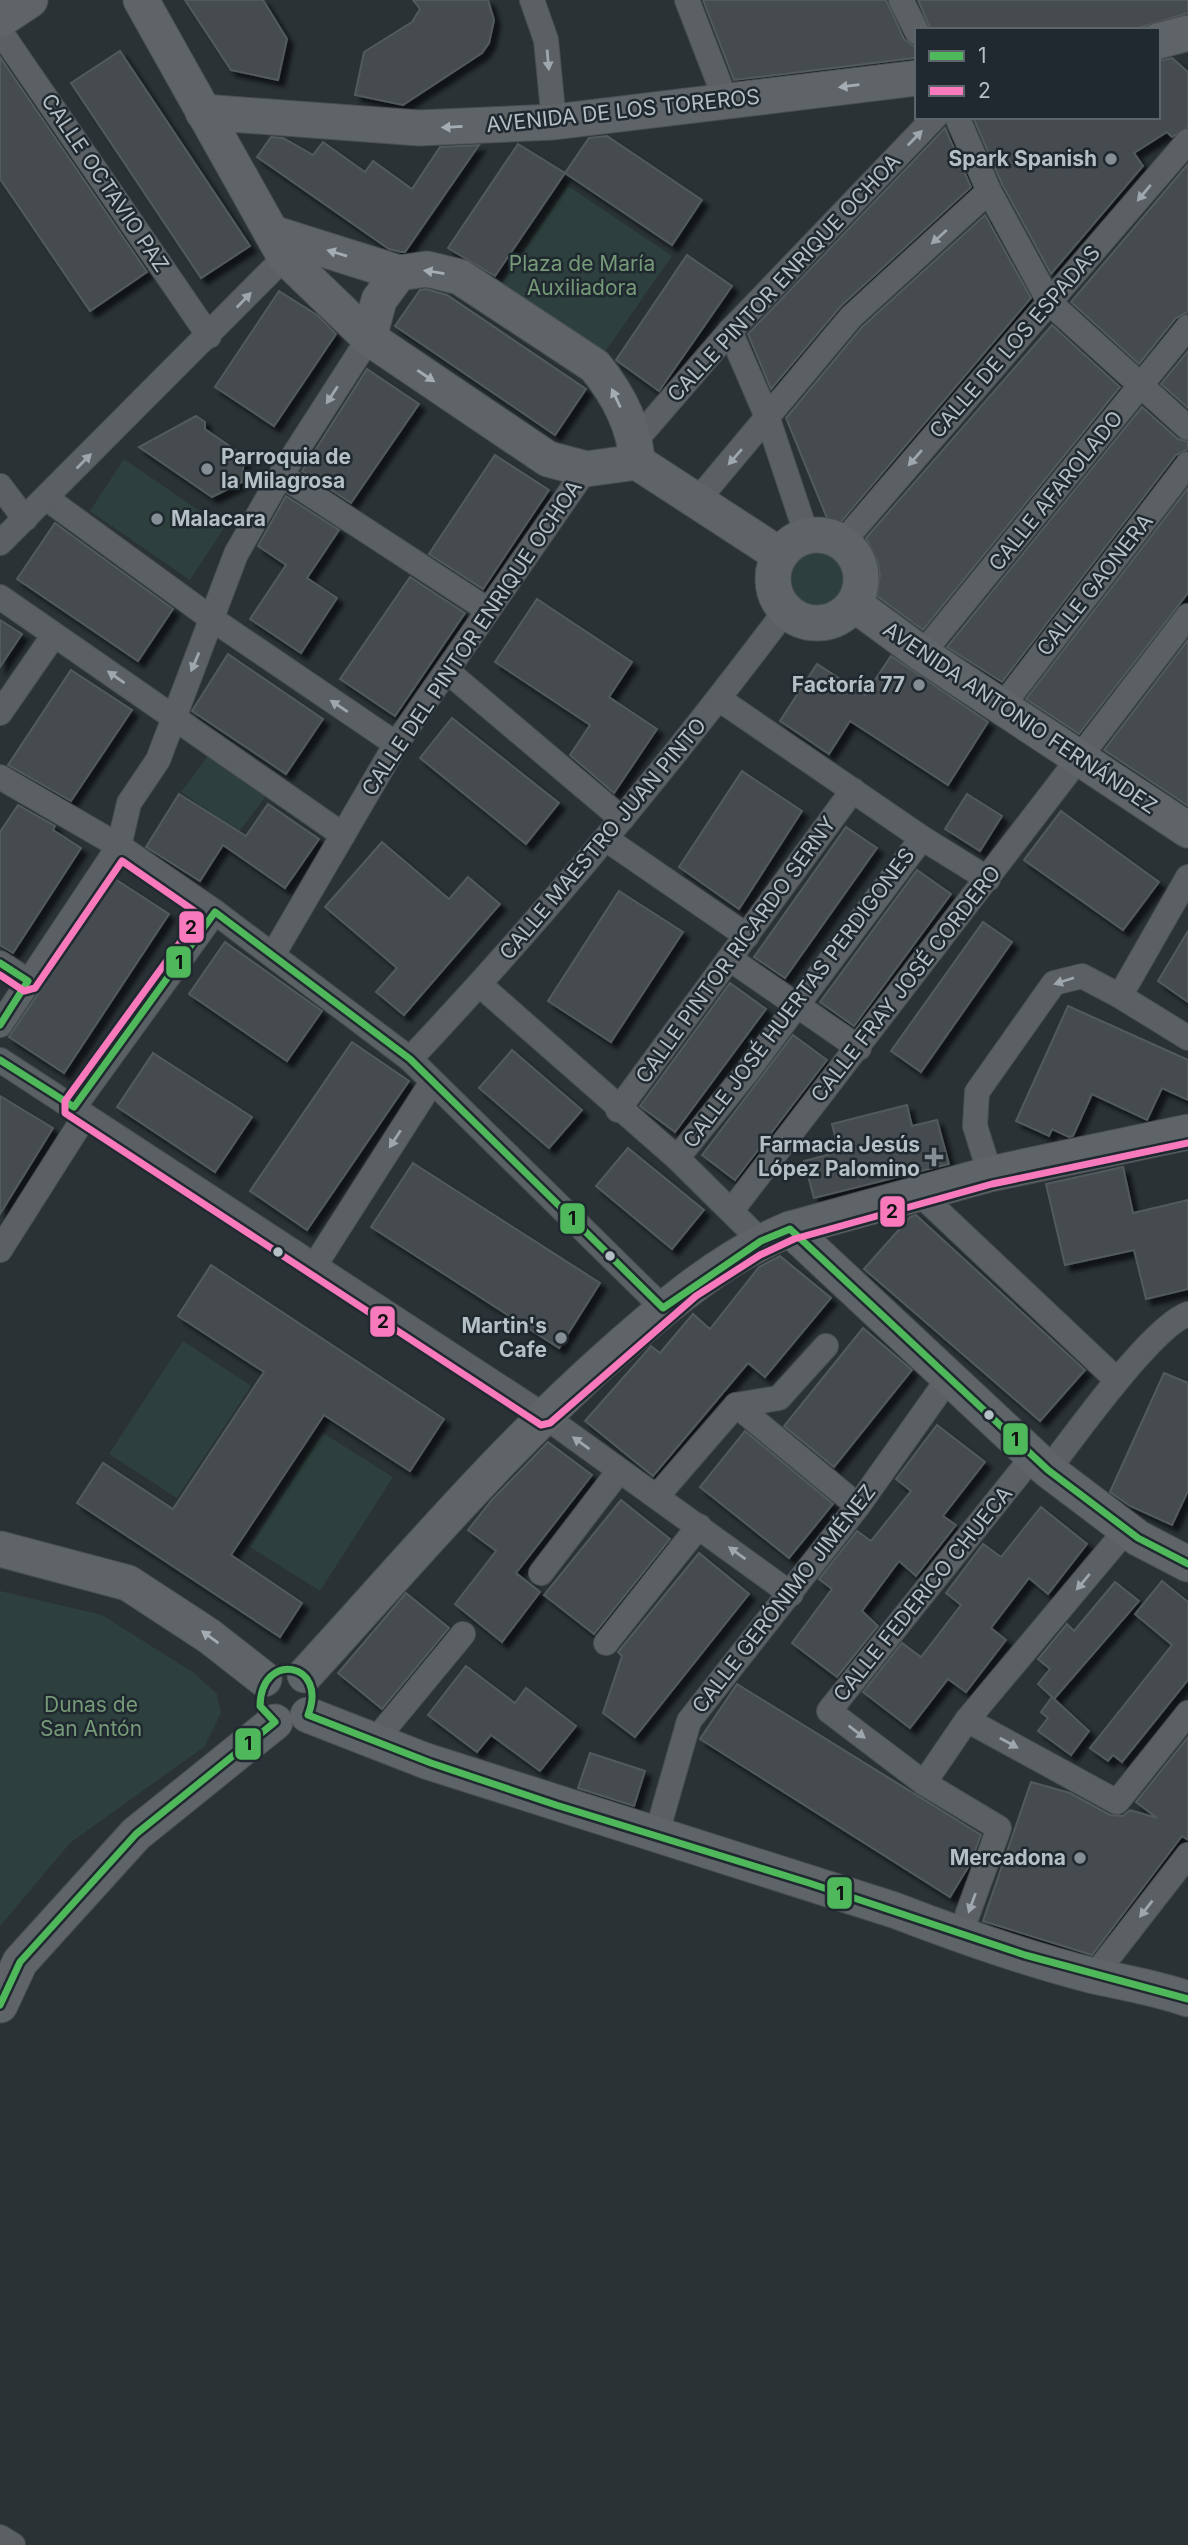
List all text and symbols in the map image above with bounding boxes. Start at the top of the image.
legend [915,28,1160,119]
text: 1 [978,43,987,68]
one-way arrow [543,49,554,71]
text: 2 [978,78,991,103]
one-way arrow [838,81,860,92]
street label: AVENIDA DE LOS TOREROS [485,84,761,137]
street label: CALLE OCTAVIO PAZ [36,89,174,277]
one-way arrow [441,121,463,132]
one-way arrow [906,130,922,147]
place label: Spark Spanish [949,146,1097,171]
street label: CALLE PINTOR ENRIQUE OCHOA [662,149,905,407]
marker: Spark Spanish [1103,151,1119,167]
one-way arrow [1136,184,1152,202]
one-way arrow [930,229,948,245]
street label: CALLE DE LOS ESPADAS [924,240,1105,443]
one-way arrow [326,248,347,258]
park label: Plaza de María Auxiliadora [509,251,655,300]
one-way arrow [423,266,445,277]
one-way arrow [236,291,253,308]
one-way arrow [417,369,435,383]
one-way arrow [326,386,339,405]
one-way arrow [611,388,622,408]
street label: CALLE AFAROLADO [983,406,1128,576]
place label: Parroquia de la Milagrosa [221,444,351,493]
one-way arrow [728,449,743,466]
one-way arrow [908,450,923,467]
one-way arrow [75,452,92,469]
marker: Parroquia de la Milagrosa [199,461,215,477]
street label: CALLE DEL PINTOR ENRIQUE OCHOA [356,475,587,800]
place label: Malacara [171,506,266,531]
street label: CALLE GAONERA [1031,509,1158,661]
marker: Malacara [149,511,165,527]
street label: AVENIDA ANTONIO FERNÁNDEZ [879,616,1162,819]
one-way arrow [189,651,200,672]
one-way arrow [107,670,125,684]
place label: Factoría 77 [792,672,905,697]
marker: Factoría 77 [911,677,927,693]
one-way arrow [330,700,349,713]
street label: CALLE MAESTRO JUAN PINTO [494,713,711,965]
street label: CALLE PINTOR RICARDO SERNY [630,811,841,1088]
street label: CALLE JOSÉ HUERTAS PERDIGONES [677,842,920,1152]
street label: CALLE FRAY JOSÉ CORDERO [805,860,1006,1107]
line badge: 2 [178,910,205,944]
text: 2 [185,916,197,939]
line badge: 1 [165,945,192,979]
text: 1 [175,951,183,974]
one-way arrow [1054,977,1075,987]
one-way arrow [389,1130,402,1149]
place label: Farmacia Jesús López Palomino [758,1132,920,1181]
marker: Farmacia Jesús López Palomino [926,1149,942,1165]
line badge: 2 [879,1195,906,1228]
text: 2 [886,1200,898,1223]
line badge: 1 [559,1202,586,1235]
text: 1 [568,1207,576,1230]
unlabelled marker [271,1245,285,1259]
unlabelled marker [603,1249,617,1263]
line badge: 2 [369,1305,396,1338]
text: 2 [377,1310,389,1333]
place label: Martin's Cafe [462,1313,547,1362]
marker: Martin's Cafe [553,1330,569,1346]
unlabelled marker [982,1408,996,1422]
line badge: 1 [1002,1422,1029,1456]
text: 1 [1011,1428,1019,1451]
one-way arrow [572,1436,590,1450]
street label: CALLE GERÓNIMO JIMÉNEZ [686,1479,881,1718]
street label: CALLE FEDERICO CHUECA [828,1481,1017,1706]
one-way arrow [728,1546,746,1561]
one-way arrow [1076,1573,1091,1590]
one-way arrow [201,1630,219,1644]
park label: Dunas de San Antón [40,1692,142,1741]
one-way arrow [848,1725,866,1739]
line badge: 1 [234,1727,262,1761]
text: 1 [244,1732,252,1755]
one-way arrow [999,1737,1019,1749]
place label: Mercadona [950,1845,1066,1870]
marker: Mercadona [1072,1850,1088,1866]
line badge: 1 [826,1876,853,1910]
text: 1 [836,1882,844,1905]
one-way arrow [966,1893,977,1914]
one-way arrow [1139,1899,1154,1917]

